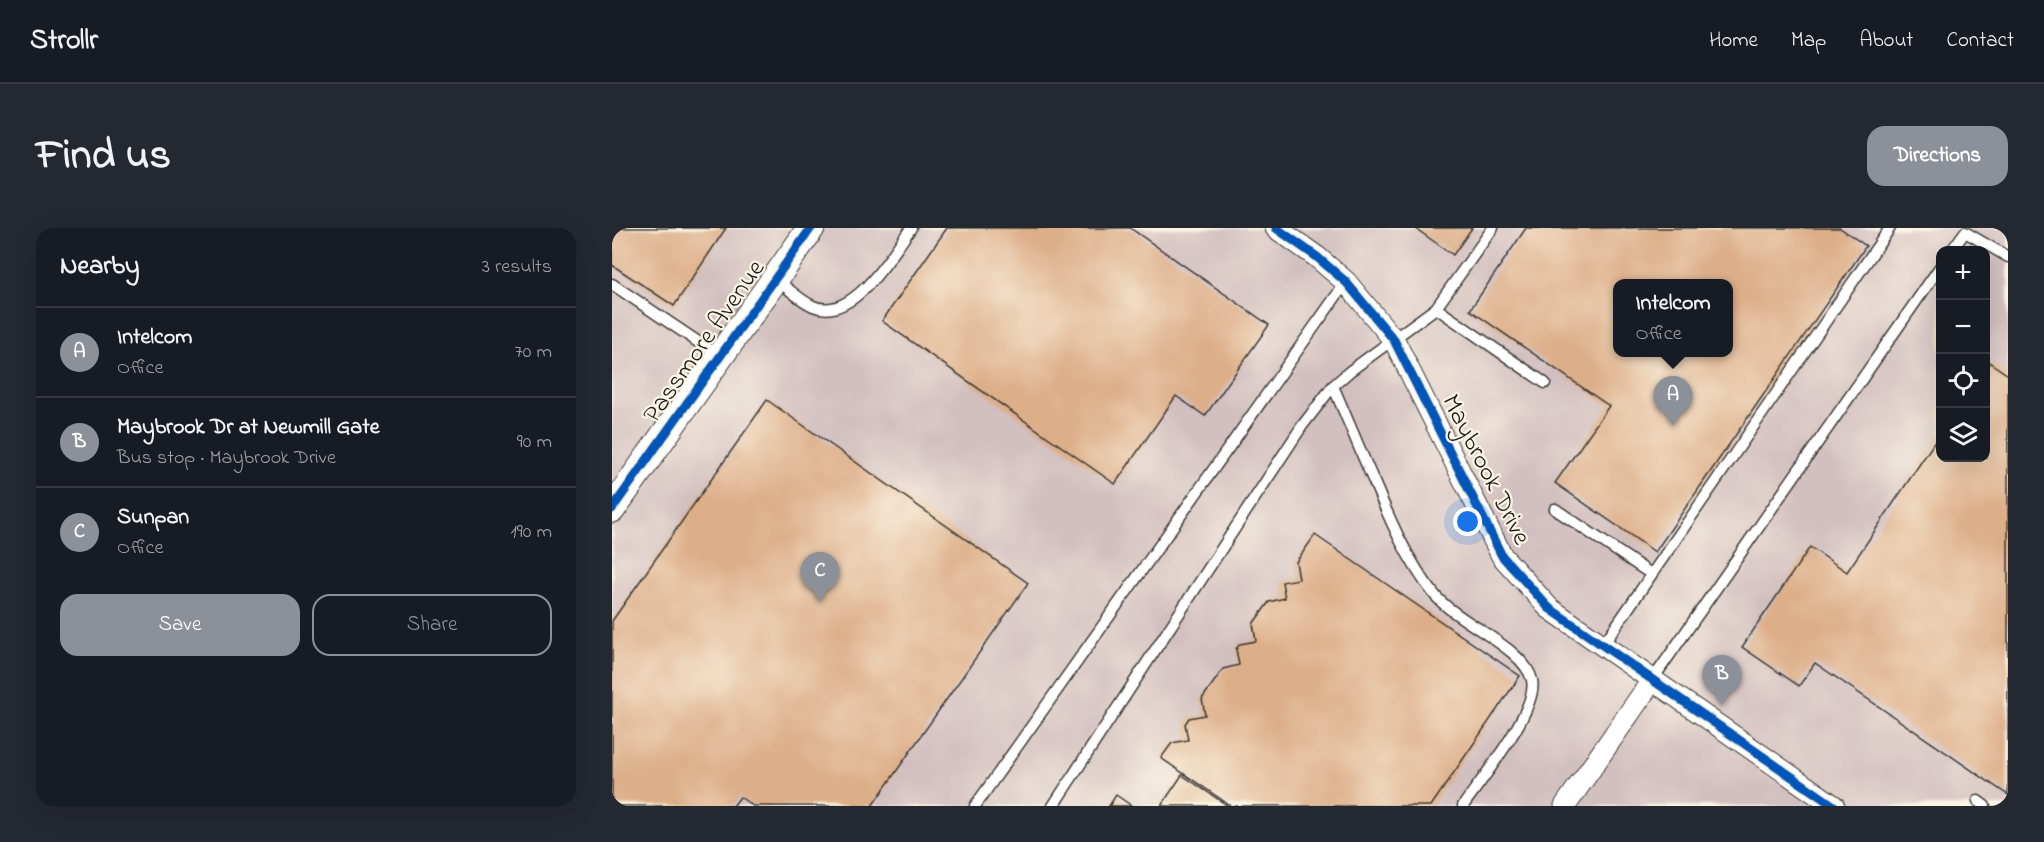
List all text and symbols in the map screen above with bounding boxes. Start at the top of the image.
text: Strollr [30,21,98,62]
text: Home [1709,26,1758,56]
text: Map [1791,26,1826,56]
text: About [1859,26,1913,56]
text: Contact [1946,26,2014,56]
text: Find us [36,126,171,187]
button: Directions [1867,126,2008,186]
map controls [1936,246,1990,462]
button: + [1936,246,1990,300]
text: Nearby [60,248,139,286]
street label: Passmore Avenue [634,252,776,431]
text: 3 results [482,253,552,282]
popup [1613,279,1733,357]
text: Intelcom [1635,288,1711,320]
button: − [1936,300,1990,354]
text: Office [1635,320,1682,349]
text: Intelcom [117,322,192,354]
text: A [73,338,86,367]
text: 70 m [515,338,552,367]
text: Office [117,354,163,383]
button: locate [1936,354,1990,408]
pin: A [1654,376,1692,426]
street label: Maybrook Drive [1431,388,1539,552]
button: layers [1936,408,1990,462]
text: Maybrook Dr at Newmill Gate [117,412,379,444]
text: B [73,428,86,457]
text: 90 m [517,428,552,457]
text: Bus stop · Maybrook Drive [117,444,336,473]
text: Sunpan [117,502,189,534]
your location [1453,507,1482,536]
text: C [74,518,85,547]
text: 190 m [510,518,552,547]
text: Office [117,534,163,563]
pin: C [800,552,840,602]
button: Save [60,594,300,656]
button: Share [312,594,552,656]
pin: B [1702,656,1742,705]

